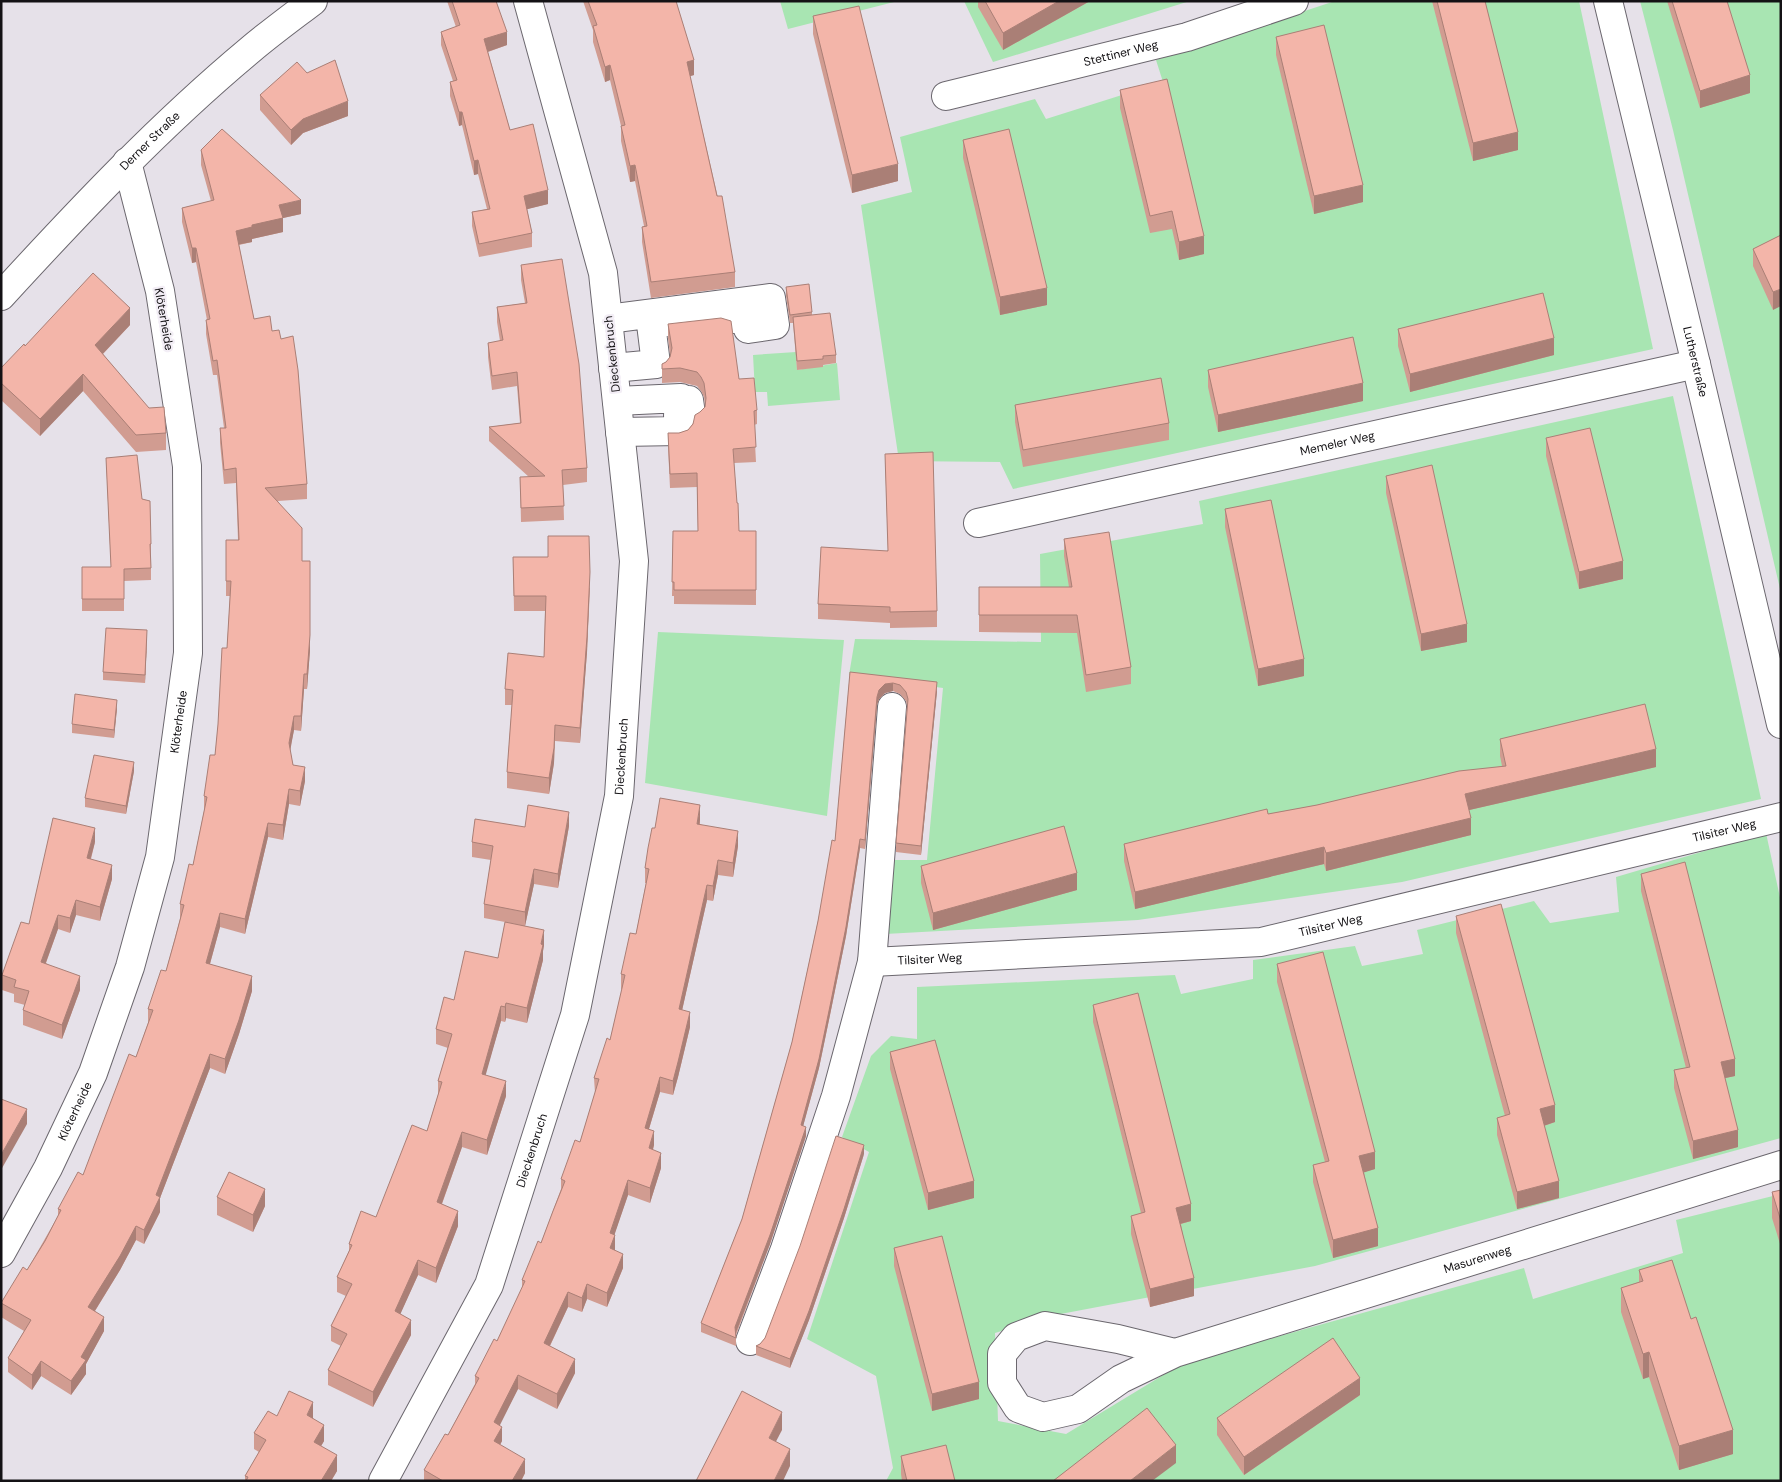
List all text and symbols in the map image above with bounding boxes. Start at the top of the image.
street label: Stettiner Weg [1082,36,1160,70]
street label: Derner Straße [116,108,184,174]
street label: Klöterheide [151,286,177,352]
street label: Dieckenbruch [600,315,624,393]
street label: Lutherstraße [1679,325,1712,399]
street label: Memeler Weg [1298,427,1376,459]
street label: Klöterheide [166,689,191,754]
street label: Dieckenbruch [611,718,632,796]
street label: Tilsiter Weg [1691,815,1758,846]
street label: Tilsiter Weg [1297,910,1364,941]
street label: Tilsiter Weg [897,949,963,969]
street label: Klöterheide [54,1079,96,1143]
street label: Dieckenbruch [513,1111,551,1190]
street label: Masurenweg [1442,1241,1513,1277]

